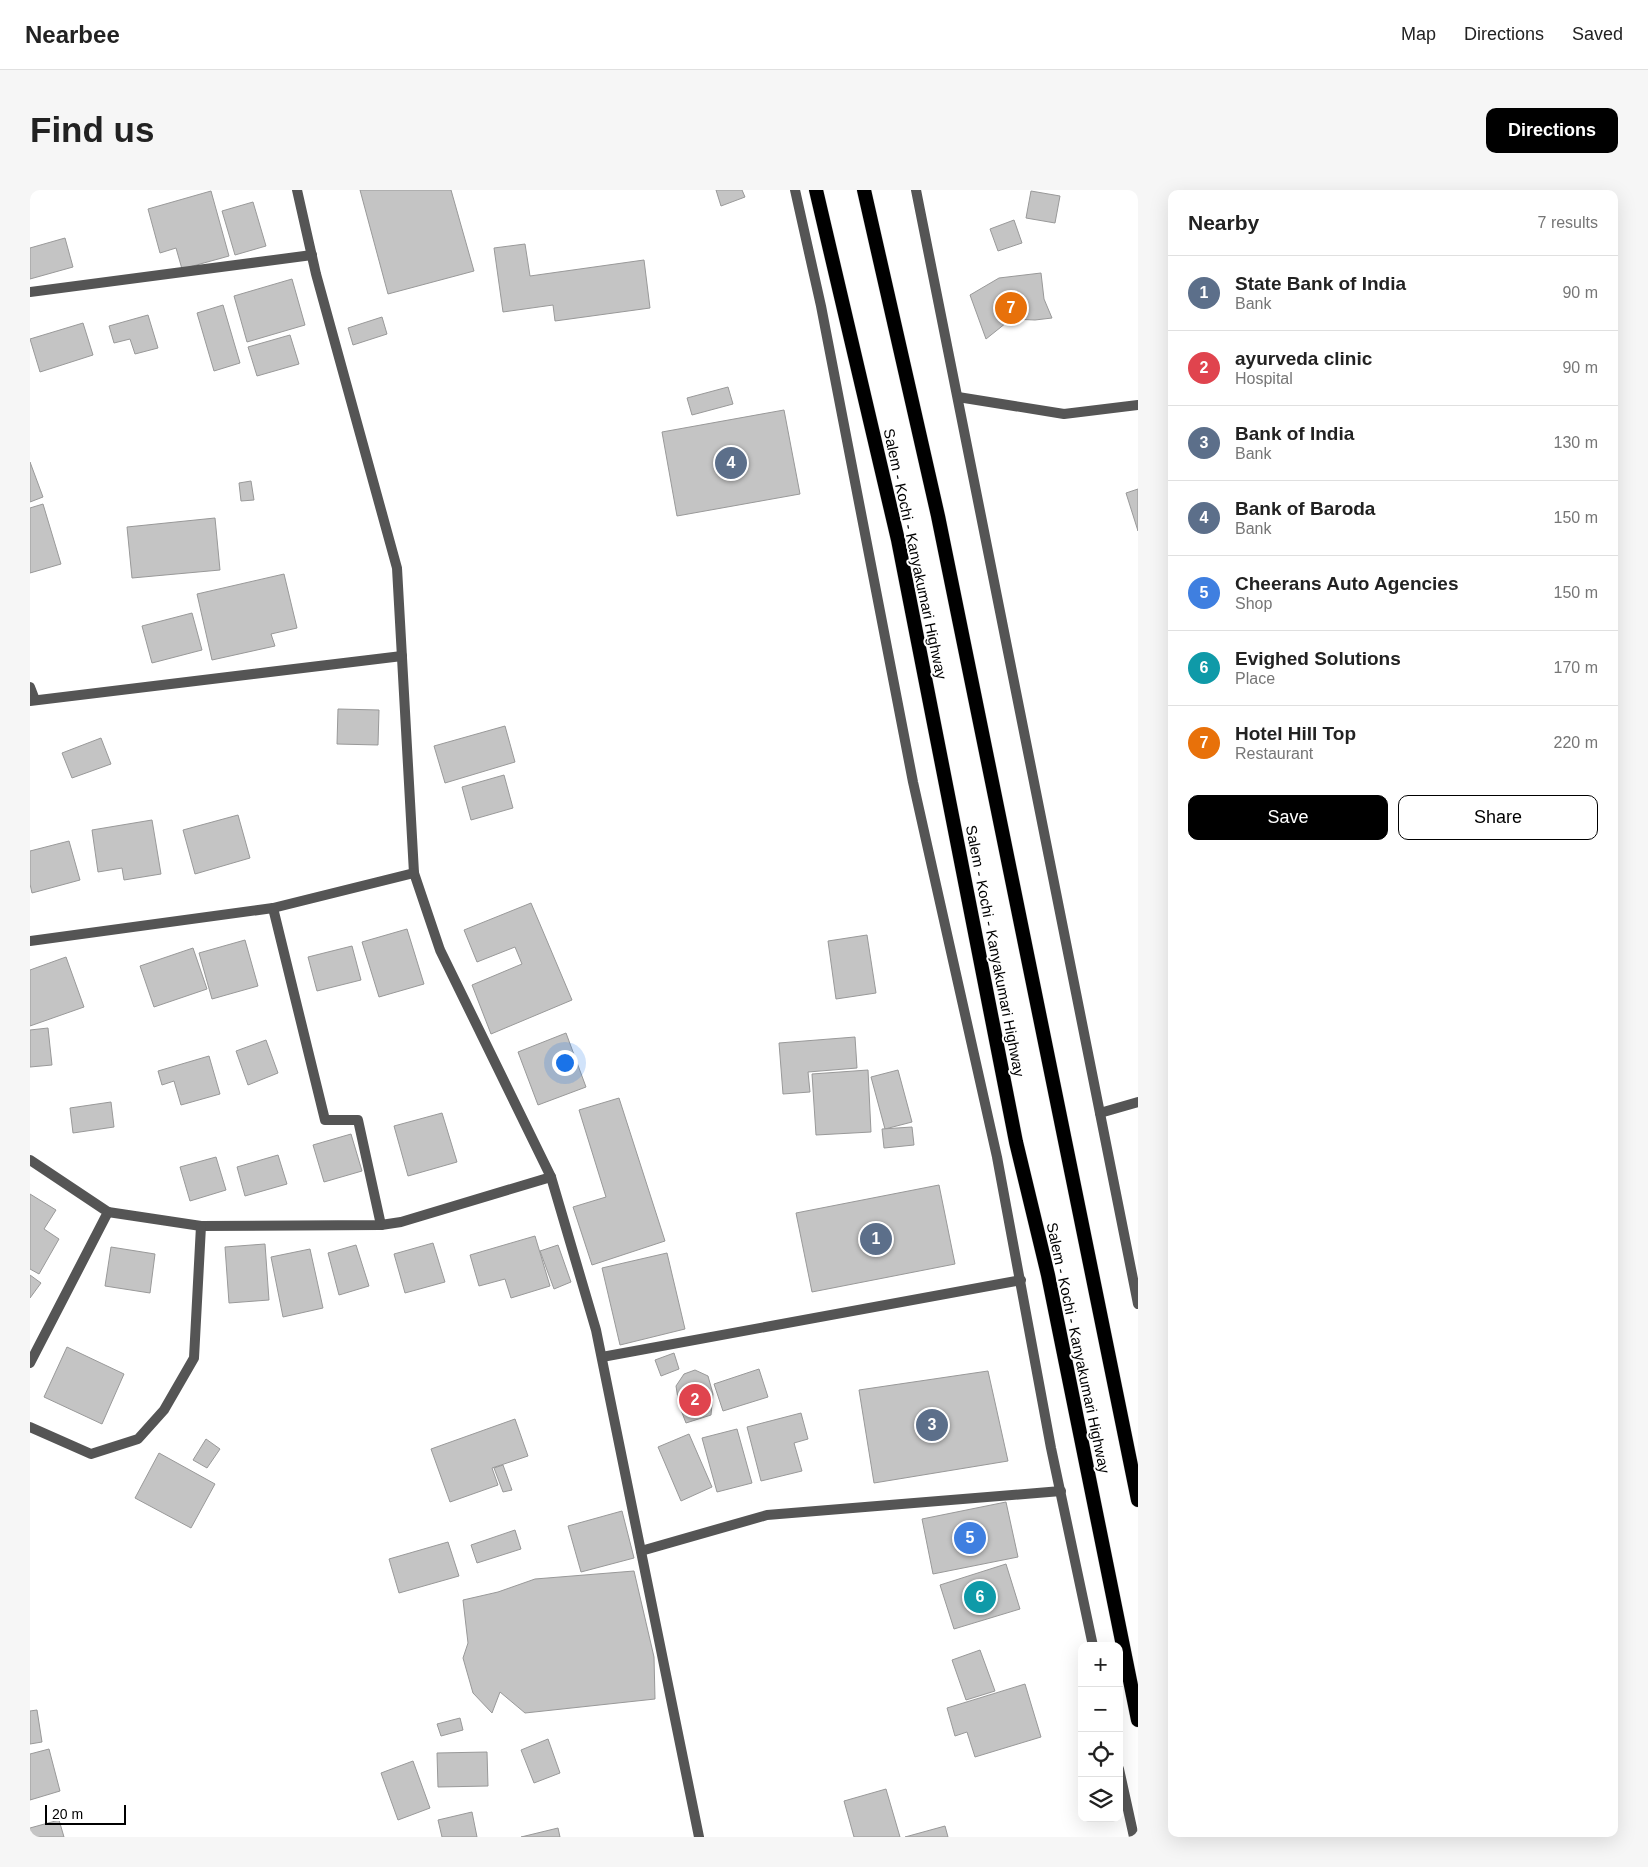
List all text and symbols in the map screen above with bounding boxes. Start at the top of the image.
text: Nearbee [25,21,120,48]
text: Map [1401,24,1436,44]
text: Directions [1464,24,1544,44]
text: Saved [1572,24,1623,44]
button: Directions [1486,108,1618,153]
text: Find us [30,110,154,149]
text: Nearby [1188,211,1259,234]
text: 7 results [1538,214,1598,231]
text: State Bank of India [1235,273,1406,294]
text: 1 [1200,284,1208,301]
text: 90 m [1562,284,1598,301]
pin: 7 [995,289,1027,327]
text: Bank [1235,295,1271,312]
text: ayurveda clinic [1235,348,1372,369]
text: 2 [1200,359,1208,376]
text: 90 m [1562,359,1598,376]
text: Hospital [1235,370,1293,387]
text: Bank of India [1235,423,1354,444]
street label: Salem - Kochi - Kanyakumari Highway [881,427,951,681]
text: 3 [1200,434,1208,451]
text: 130 m [1554,434,1598,451]
pin: 4 [715,444,747,482]
text: Bank [1235,445,1271,462]
text: Bank of Baroda [1235,498,1375,519]
text: 4 [1200,509,1208,526]
text: 150 m [1554,509,1598,526]
text: Bank [1235,520,1271,537]
text: Cheerans Auto Agencies [1235,573,1458,594]
text: 5 [1200,584,1208,601]
text: 150 m [1554,584,1598,601]
text: Shop [1235,595,1272,612]
text: Evighed Solutions [1235,648,1401,669]
text: 6 [1200,659,1208,676]
text: 170 m [1554,659,1598,676]
text: Place [1235,670,1275,687]
text: Hotel Hill Top [1235,723,1356,744]
text: 7 [1200,734,1208,751]
text: 220 m [1554,734,1598,751]
text: Restaurant [1235,745,1313,762]
button: Save [1188,795,1388,840]
button: Share [1398,795,1598,840]
street label: Salem - Kochi - Kanyakumari Highway [963,824,1028,1079]
your location [552,1050,578,1076]
pin: 1 [860,1220,892,1258]
street label: Salem - Kochi - Kanyakumari Highway [1044,1221,1114,1475]
pin: 2 [679,1381,711,1419]
pin: 3 [916,1406,948,1444]
pin: 5 [954,1519,986,1557]
pin: 6 [964,1578,996,1616]
map controls [1078,1642,1123,1822]
button: + [1078,1642,1123,1687]
button: − [1078,1687,1123,1732]
button: locate [1078,1732,1123,1777]
button: layers [1078,1777,1123,1822]
scale bar [45,1802,126,1825]
text: 20 m [52,1806,83,1822]

